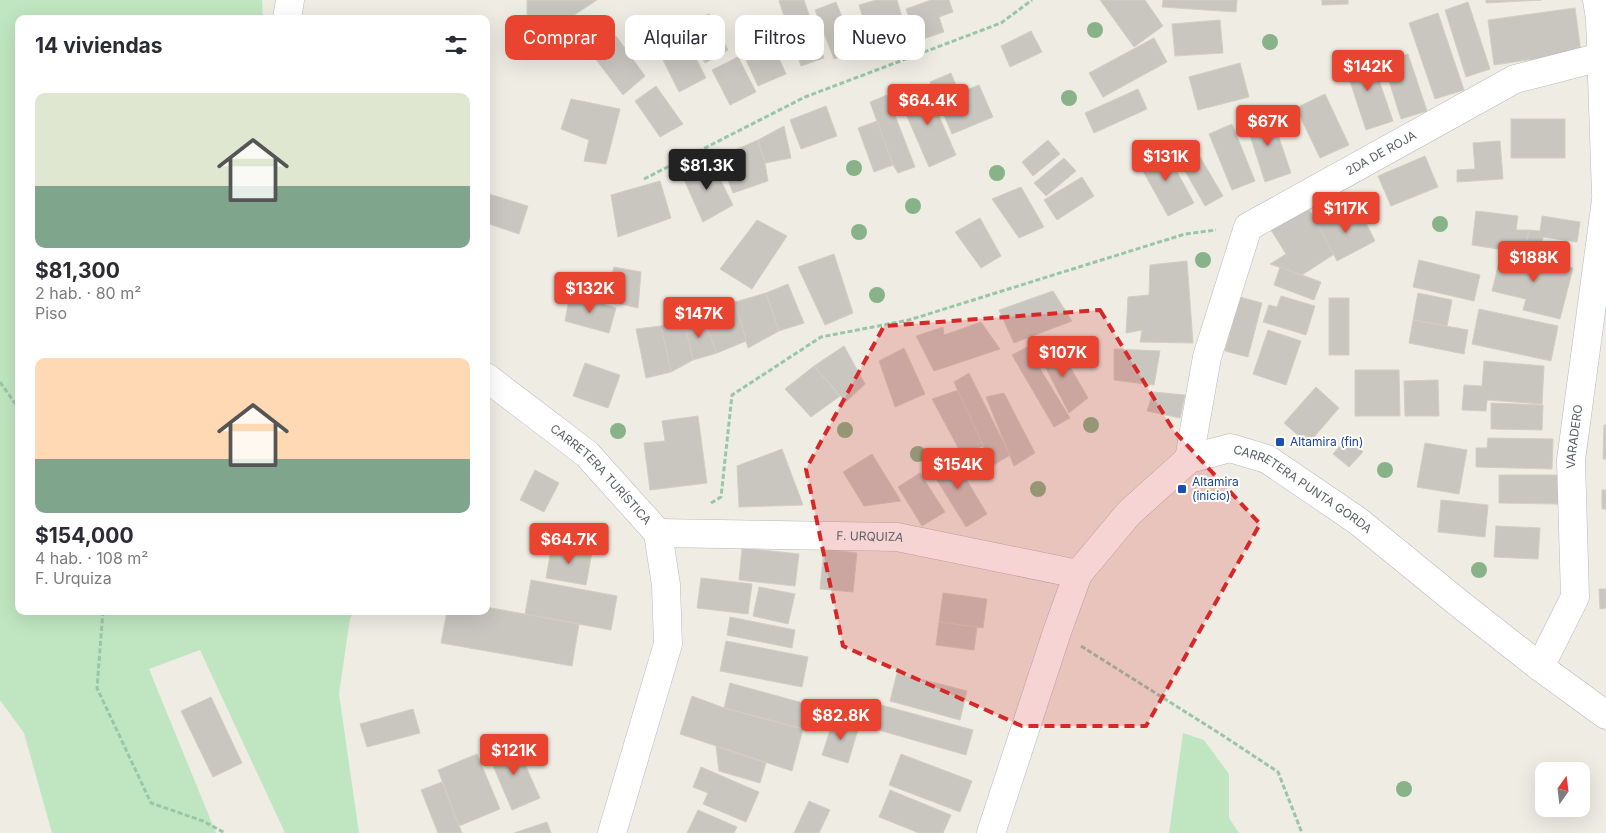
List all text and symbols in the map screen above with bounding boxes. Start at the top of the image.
chip: Comprar [505,15,615,60]
chip: Alquilar [625,15,725,60]
chip: Filtros [735,15,824,60]
chip: Nuevo [834,15,925,60]
icon: filters [442,31,470,59]
text: 14 viviendas [35,33,163,58]
pin: $142K [1333,49,1403,92]
text: $142K [1343,56,1393,76]
pin: $64.4K [887,84,969,126]
text: $64.4K [899,90,957,110]
pin: $67K [1238,104,1298,147]
text: $67K [1247,111,1289,131]
icon: home [208,125,298,215]
street label: 2DA DE ROJA [1343,127,1419,178]
pin: $131K [1131,140,1201,182]
text: $131K [1143,146,1189,166]
pin: $81.3K [666,148,748,191]
text: $81.3K [680,155,734,175]
pin: $117K [1311,192,1381,234]
text: $117K [1323,198,1369,218]
pin: $188K [1499,240,1569,283]
text: $188K [1509,247,1559,267]
text: $81,300 [35,258,120,283]
pin: $132K [555,272,625,314]
text: $132K [565,278,615,298]
text: 2 hab. · 80 m² [35,283,141,303]
pin: $147K [664,296,734,339]
text: Piso [35,303,67,323]
text: $147K [674,303,724,323]
pin: $107K [1028,336,1098,378]
text: $107K [1039,342,1087,362]
icon: home [208,390,298,480]
street label: VARADERO [1563,403,1585,469]
street label: CARRETERA TURÍSTICA [547,421,655,527]
place label: Altamira (fin) [1290,434,1363,449]
marker: Altamira (fin) [1274,436,1286,448]
street label: CARRETERA PUNTA GORDA [1232,441,1375,536]
pin: $154K [923,448,993,490]
text: $154K [933,454,983,474]
place label: Altamira (inicio) [1192,474,1239,503]
marker: Altamira (inicio) [1176,483,1188,495]
pin: $64.7K [528,522,610,565]
text: $154,000 [35,523,134,548]
street label: F. URQUIZA [836,528,905,545]
text: $64.7K [541,529,597,549]
text: 4 hab. · 108 m² [35,548,148,568]
text: F. Urquiza [35,568,112,588]
pin: $82.8K [800,698,882,741]
text: $82.8K [812,705,870,725]
pin: $121K [479,734,549,776]
text: $121K [491,740,537,760]
north arrow [1535,762,1590,818]
map controls [1535,762,1590,817]

